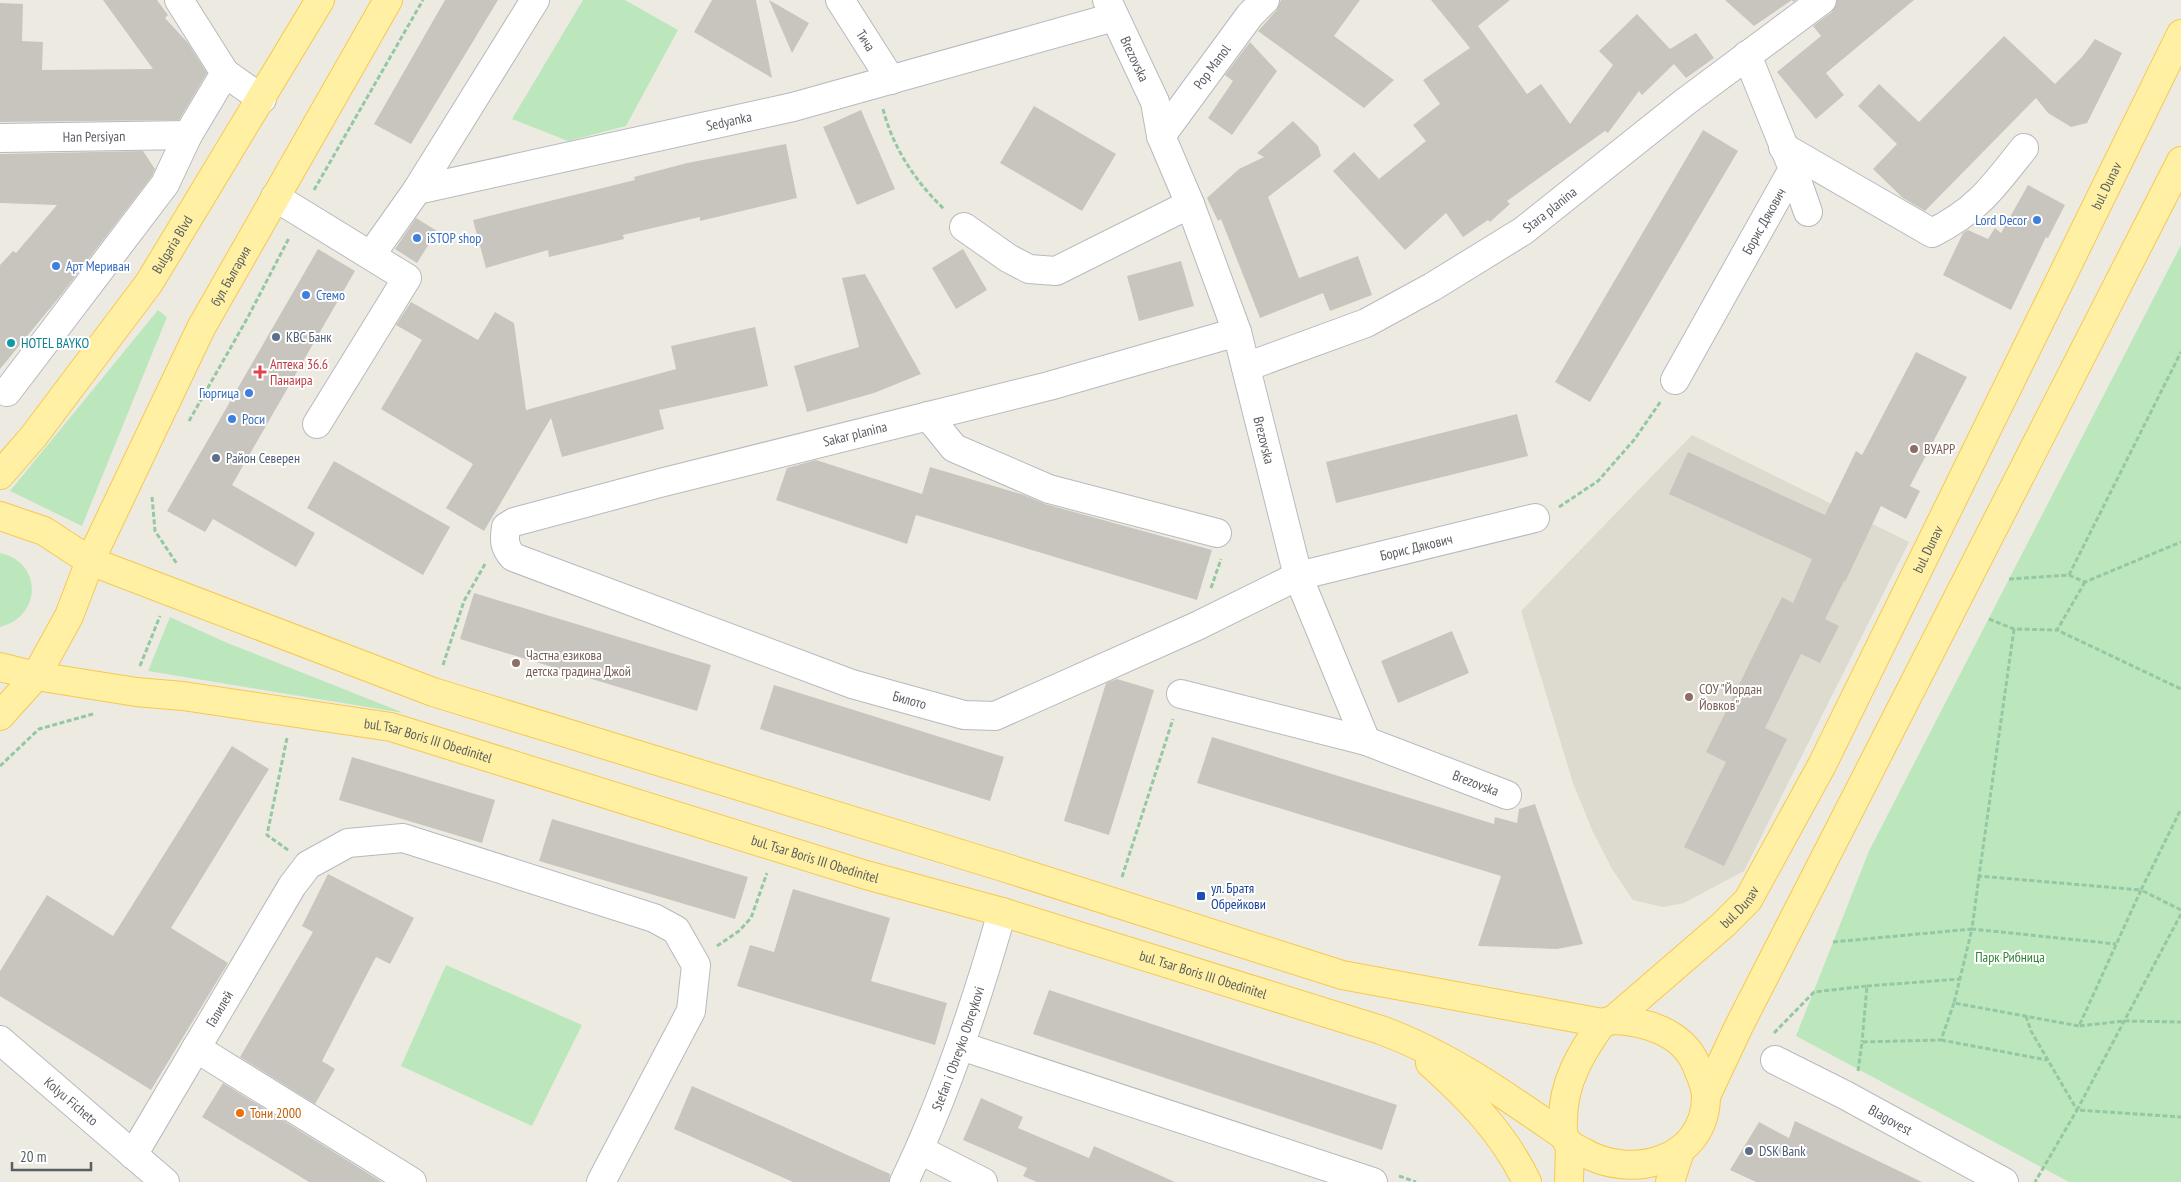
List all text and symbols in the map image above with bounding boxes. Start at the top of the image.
street label: Тича [852,26,879,55]
street label: Brezovska [1116,33,1153,84]
street label: Pop Manol [1190,40,1235,93]
street label: Sedyanka [704,107,753,135]
street label: Han Persiyan [63,127,125,146]
street label: bul. Dunav [2087,159,2126,212]
street label: Stara planina [1519,183,1580,237]
street label: Борис Дякович [1738,184,1790,258]
place label: Lord Decor [1975,211,2027,229]
street label: Bulgaria Blvd [148,212,197,277]
marker: Lord Decor [2031,214,2043,226]
place label: iSTOP shop [427,229,481,247]
marker: iSTOP shop [411,232,423,244]
street label: бул. България [206,243,255,309]
place label: Арт Мериван [66,257,130,275]
marker: Арт Мериван [50,260,62,272]
place label: Стемо [316,286,345,304]
marker: Стемо [300,289,312,301]
place label: КВС Банк [286,328,332,346]
marker: КВС Банк [270,331,282,343]
place label: HOTEL BAYKO [21,334,90,352]
marker: HOTEL BAYKO [5,337,17,349]
place label: Аптека 36.6 Панаира [270,355,328,389]
marker: Аптека 36.6 Панаира [254,366,266,378]
place label: Гюргица [199,384,239,402]
marker: Гюргица [243,387,255,399]
place label: Роси [242,410,265,428]
marker: Роси [226,413,238,425]
street label: Brezovska [1249,415,1279,466]
street label: Sakar planina [821,417,889,451]
place label: ВУАРР [1924,440,1955,458]
marker: ВУАРР [1908,443,1920,455]
place label: Район Северен [226,449,300,467]
marker: Район Северен [210,452,222,464]
street label: bul. Dunav [1909,522,1947,576]
street label: Борис Дякович [1378,530,1454,565]
place label: Частна езикова детска градина Джой [526,646,631,680]
marker: Частна езикова детска градина Джой [510,657,522,669]
place label: СОУ "Йордан Йовков" [1699,680,1762,714]
street label: Билото [891,687,929,713]
marker: СОУ "Йордан Йовков" [1683,691,1695,703]
street label: bul. Tsar Boris III Obedinitel [363,714,495,767]
street label: Brezovska [1450,766,1501,800]
street label: bul. Tsar Boris III Obedinitel [749,831,882,887]
place label: ул. Братя Обрейкови [1211,879,1266,913]
street label: bul. Dunav [1716,882,1763,932]
marker: ул. Братя Обрейкови [1195,890,1207,902]
street label: bul. Tsar Boris III Obedinitel [1137,946,1270,1003]
park label: Парк Рибница [1975,948,2045,966]
street label: Stefan i Obreyko Obreykovi [927,984,988,1113]
street label: Галилей [202,987,237,1030]
street label: Kolyu Ficheto [41,1073,102,1130]
street label: Blagovest [1865,1101,1916,1139]
place label: Тони 2000 [250,1104,301,1122]
marker: Тони 2000 [234,1107,246,1119]
scale bar [12,1140,91,1172]
place label: DSK Bank [1759,1142,1806,1160]
marker: DSK Bank [1743,1145,1755,1157]
text: 20 m [20,1147,46,1166]

